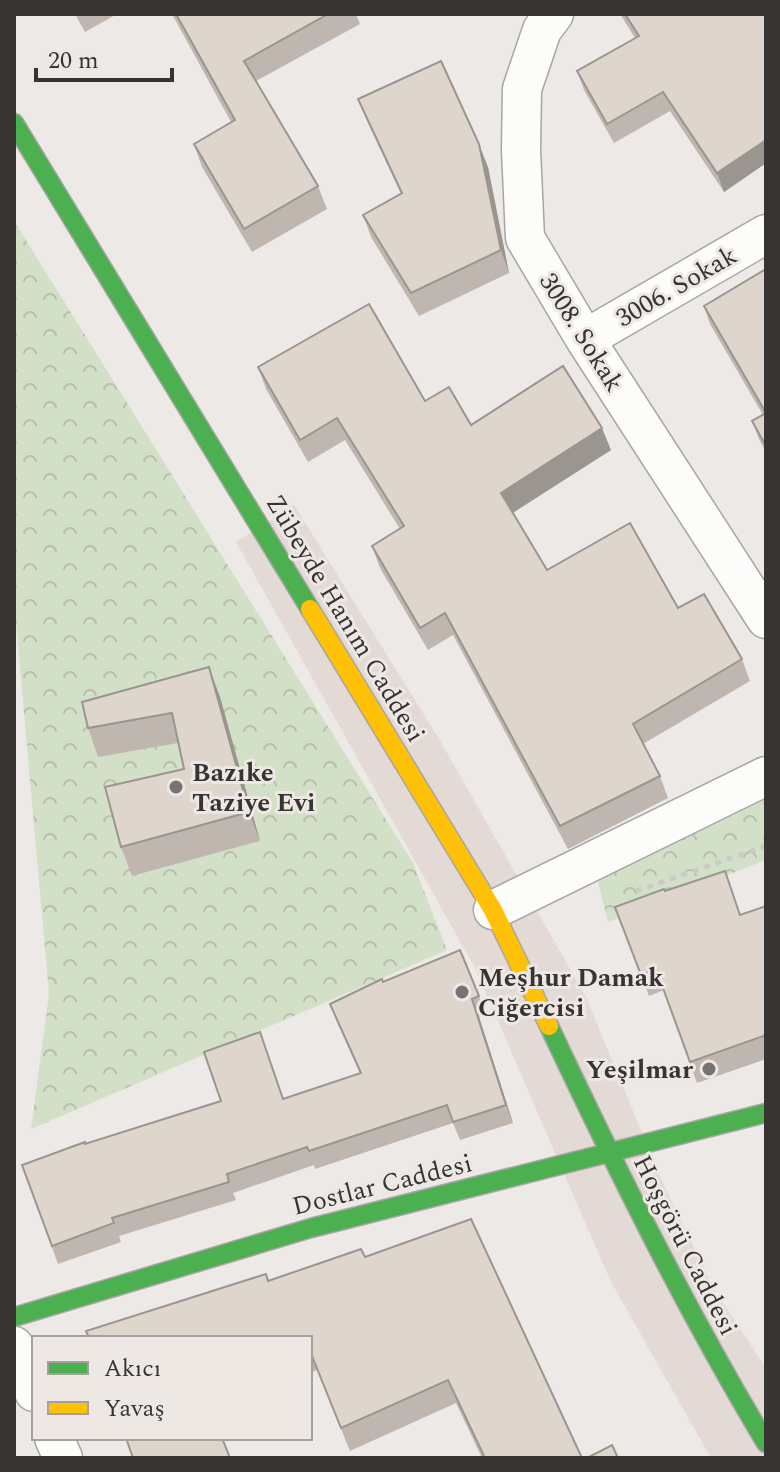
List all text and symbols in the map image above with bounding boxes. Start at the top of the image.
scale bar [36,32,172,82]
text: 20 m [48,43,99,79]
street label: 3006. Sokak [608,236,745,338]
street label: 3008. Sokak [529,265,634,400]
street label: Zübeyde Hanım Caddesi [255,487,435,750]
place label: Bazıke Taziye Evi [192,753,315,823]
marker: Bazıke Taziye Evi [167,778,185,796]
place label: Meşhur Damak Ciğercisi [478,958,664,1028]
marker: Meşhur Damak Ciğercisi [453,983,471,1001]
place label: Yeşilmar [586,1050,694,1090]
marker: Yeşilmar [700,1060,718,1078]
street label: Dostlar Caddesi [288,1143,476,1227]
street label: Hoşgörü Caddesi [622,1148,748,1343]
legend [32,1336,312,1440]
text: Akıcı [104,1351,161,1387]
text: Yavaş [104,1391,165,1427]

